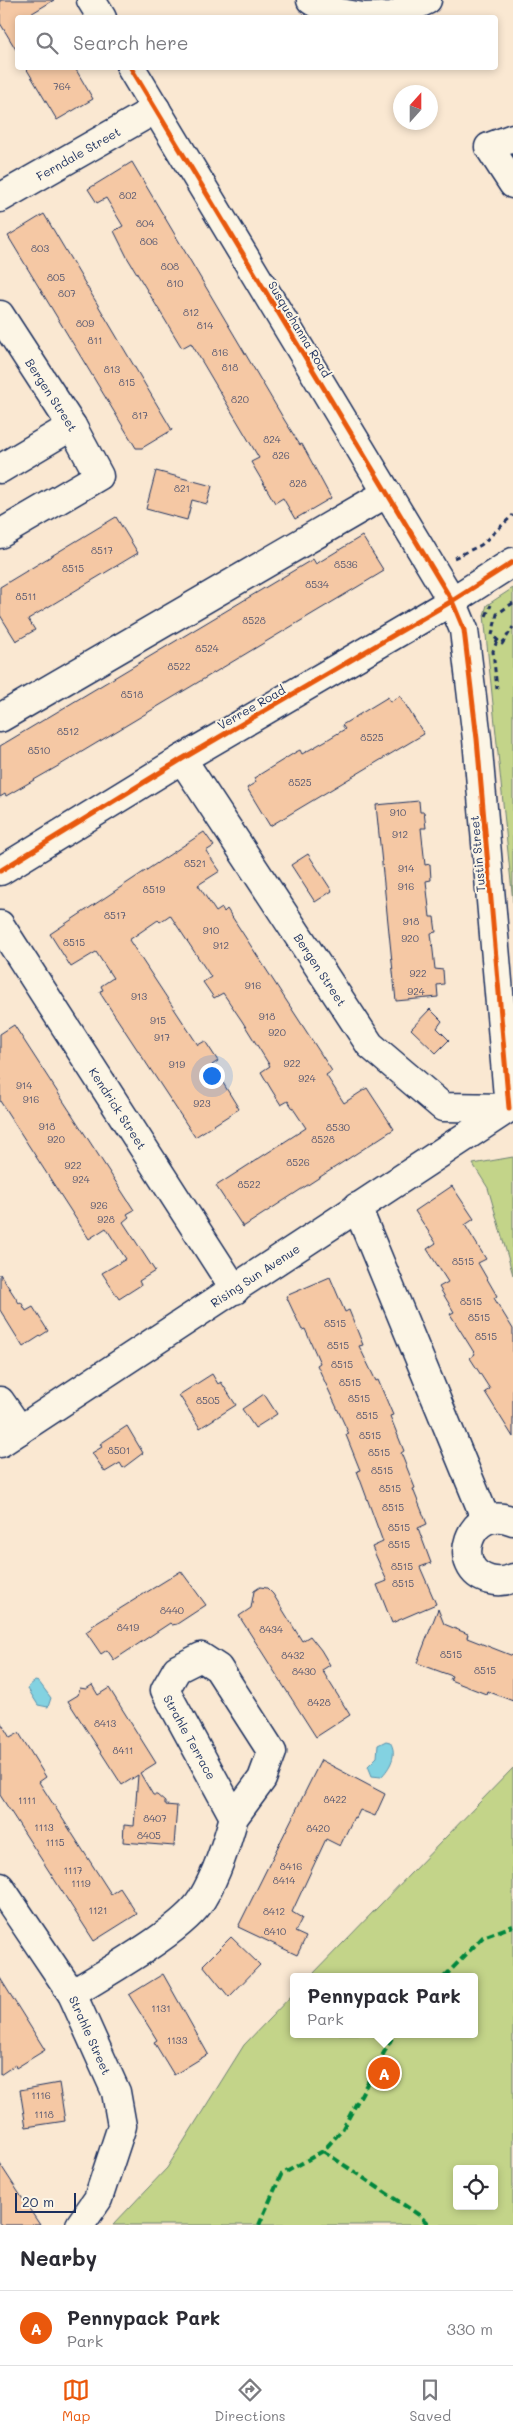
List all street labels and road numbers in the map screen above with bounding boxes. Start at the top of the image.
street label: Ferndale Street [33,123,123,184]
street label: Susquehanna Road [265,278,335,380]
street label: Bergen Street [22,355,81,434]
street label: Verree Road [214,681,288,733]
street label: Tustin Street [466,815,488,893]
street label: Bergen Street [291,930,350,1009]
street label: Kendrick Street [86,1064,150,1152]
street label: Rising Sun Avenue [207,1240,303,1311]
street label: Strahle Terrace [160,1692,220,1782]
street label: Strahle Street [66,1993,115,2077]

